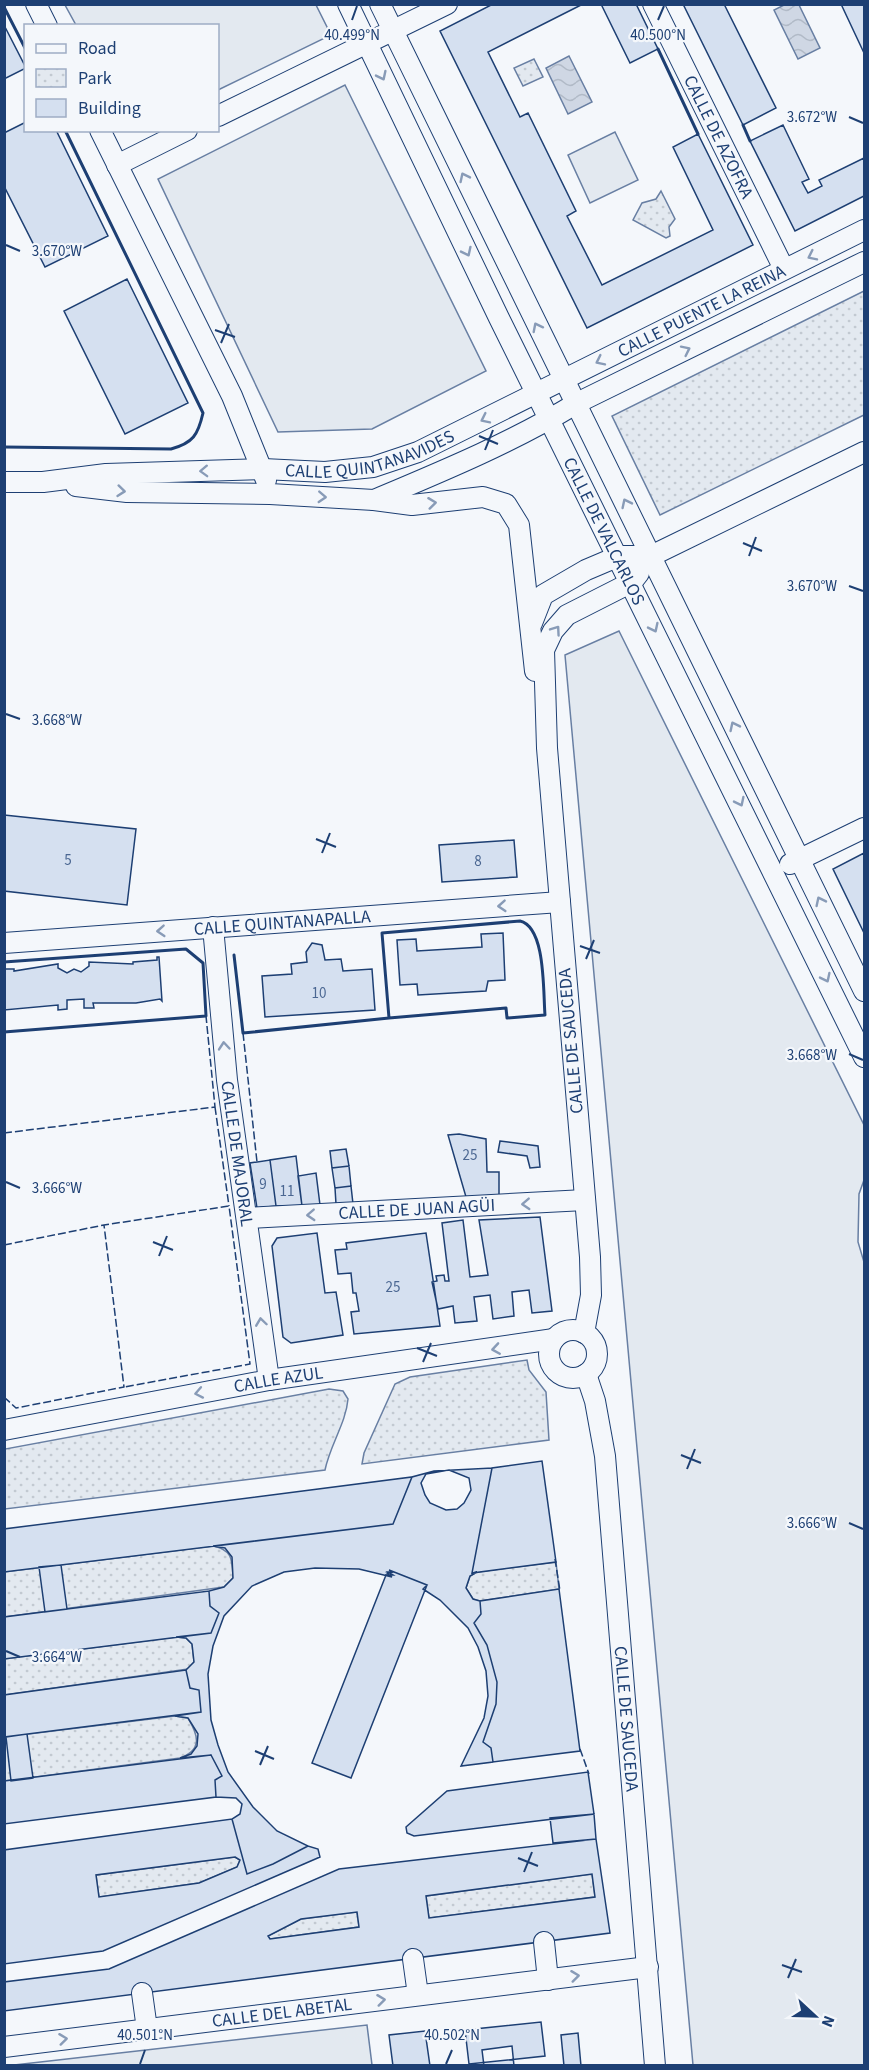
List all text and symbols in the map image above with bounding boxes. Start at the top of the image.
legend [24,24,219,132]
text: 40.499°N [324,25,380,46]
text: 40.500°N [630,25,686,46]
text: Road [78,36,117,61]
text: Park [78,66,112,91]
one-way arrow [375,69,387,80]
street label: CALLE DE AZOFRA [678,71,760,203]
text: Building [78,96,141,121]
text: 3.672°W [787,107,837,128]
one-way arrow [459,172,471,183]
text: 3.670°W [32,241,82,262]
one-way arrow [460,245,472,256]
one-way arrow [807,249,818,260]
street label: CALLE PUENTE LA REINA [613,258,790,363]
one-way arrow [533,322,544,333]
one-way arrow [679,345,690,357]
one-way arrow [595,354,606,366]
one-way arrow [481,412,491,423]
street label: CALLE QUINTANAVIDES [284,423,459,485]
street label: CALLE DE VALCARLOS [557,453,651,609]
one-way arrow [200,464,209,477]
one-way arrow [117,484,126,497]
one-way arrow [318,491,327,504]
one-way arrow [427,497,437,509]
one-way arrow [621,499,633,510]
text: 3.670°W [787,576,837,597]
one-way arrow [647,621,658,632]
one-way arrow [549,625,560,636]
text: 3.668°W [32,710,82,731]
one-way arrow [730,721,742,732]
one-way arrow [733,796,745,807]
house number: 5 [64,850,72,871]
house number: 8 [474,851,482,872]
one-way arrow [816,896,828,907]
one-way arrow [497,899,506,912]
street label: CALLE QUINTANAPALLA [193,903,372,941]
one-way arrow [156,924,165,937]
street label: CALLE DE SAUCEDA [552,967,590,1115]
one-way arrow [818,971,830,982]
house number: 10 [312,983,326,1004]
one-way arrow [218,1041,231,1050]
text: 3.668°W [787,1045,837,1066]
street label: CALLE DE MAJORAL [215,1079,260,1228]
house number: 25 [463,1145,477,1166]
house number: 9 [259,1174,267,1195]
text: 3.666°W [32,1178,82,1199]
house number: 11 [280,1181,294,1202]
street label: CALLE DE JUAN AGÜI [338,1192,496,1226]
one-way arrow [522,1197,531,1210]
one-way arrow [306,1208,315,1221]
house number: 25 [386,1277,400,1298]
one-way arrow [256,1317,268,1327]
one-way arrow [491,1342,501,1355]
street label: CALLE AZUL [232,1360,325,1399]
one-way arrow [195,1386,205,1399]
text: 3.666°W [787,1513,837,1534]
street label: CALLE DE SAUCEDA [608,1645,645,1793]
text: 3.664°W [32,1647,82,1668]
one-way arrow [570,1971,579,1983]
north arrow [785,1986,845,2046]
street label: CALLE DEL ABETAL [210,1991,354,2034]
one-way arrow [376,1994,386,2007]
text: N [816,2012,840,2030]
text: 40.501°N [117,2025,173,2046]
text: 40.502°N [424,2025,480,2046]
one-way arrow [58,2034,67,2046]

